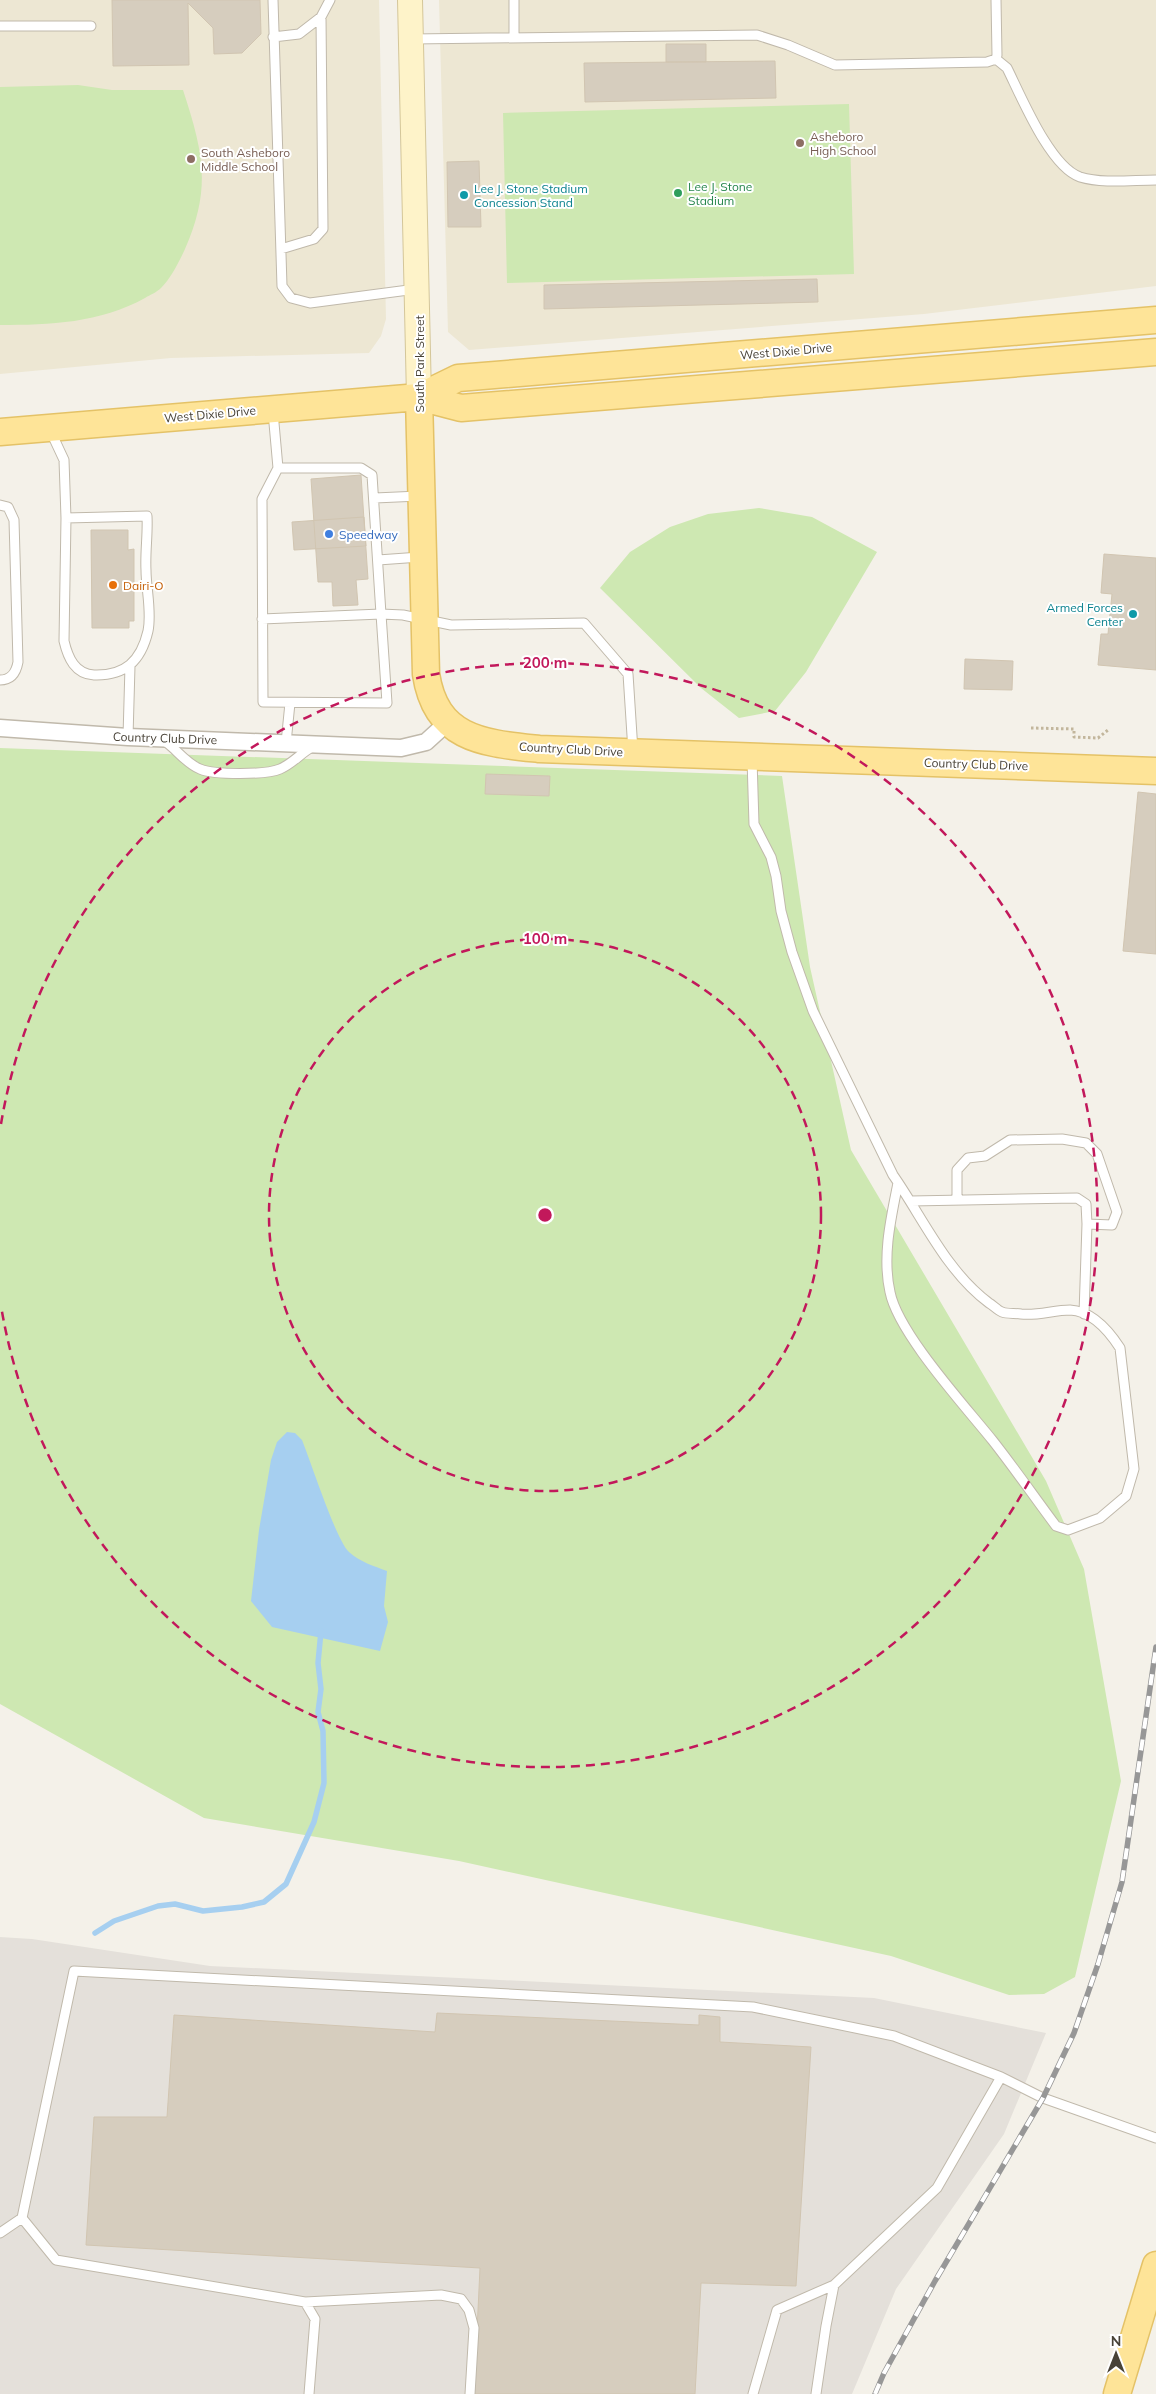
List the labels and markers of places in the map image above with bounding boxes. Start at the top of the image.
place label: Asheboro High School [810,129,876,158]
marker: Asheboro High School [794,137,806,149]
place label: South Asheboro Middle School [201,145,290,174]
marker: South Asheboro Middle School [185,153,197,165]
place label: Lee J. Stone Stadium [688,179,752,208]
place label: Lee J. Stone Stadium Concession Stand [474,181,588,210]
marker: Lee J. Stone Stadium [672,187,684,199]
marker: Lee J. Stone Stadium Concession Stand [458,189,470,201]
place label: Speedway [339,527,398,542]
marker: Speedway [323,528,335,540]
place label: Dairi-O [123,578,164,593]
marker: Dairi-O [107,579,119,591]
place label: Armed Forces Center [1046,600,1124,629]
marker: Armed Forces Center [1127,608,1139,620]
centre of rings [536,1206,554,1224]

